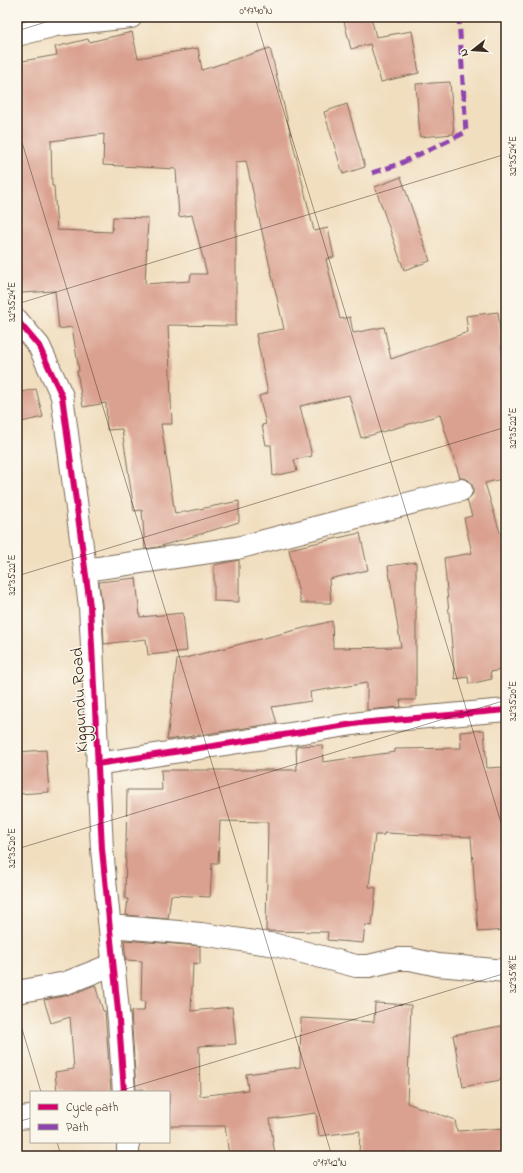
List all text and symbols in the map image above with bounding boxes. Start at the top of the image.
text: 0°17'40"N [240,4,273,19]
north arrow [453,30,493,70]
text: N [456,47,473,59]
text: 32°35'24"E [506,136,521,176]
text: 32°35'24"E [5,282,20,322]
text: 32°35'22"E [506,407,521,449]
text: 32°35'22"E [5,554,20,596]
street label: Kiggundu Road [65,646,97,753]
text: 32°35'20"E [506,681,521,721]
text: 32°35'20"E [5,828,20,868]
text: 32°35'18"E [506,955,521,993]
legend [30,1091,170,1143]
text: Cycle path [66,1099,118,1118]
text: Path [66,1119,89,1137]
text: 0°17'42"N [313,1156,347,1171]

